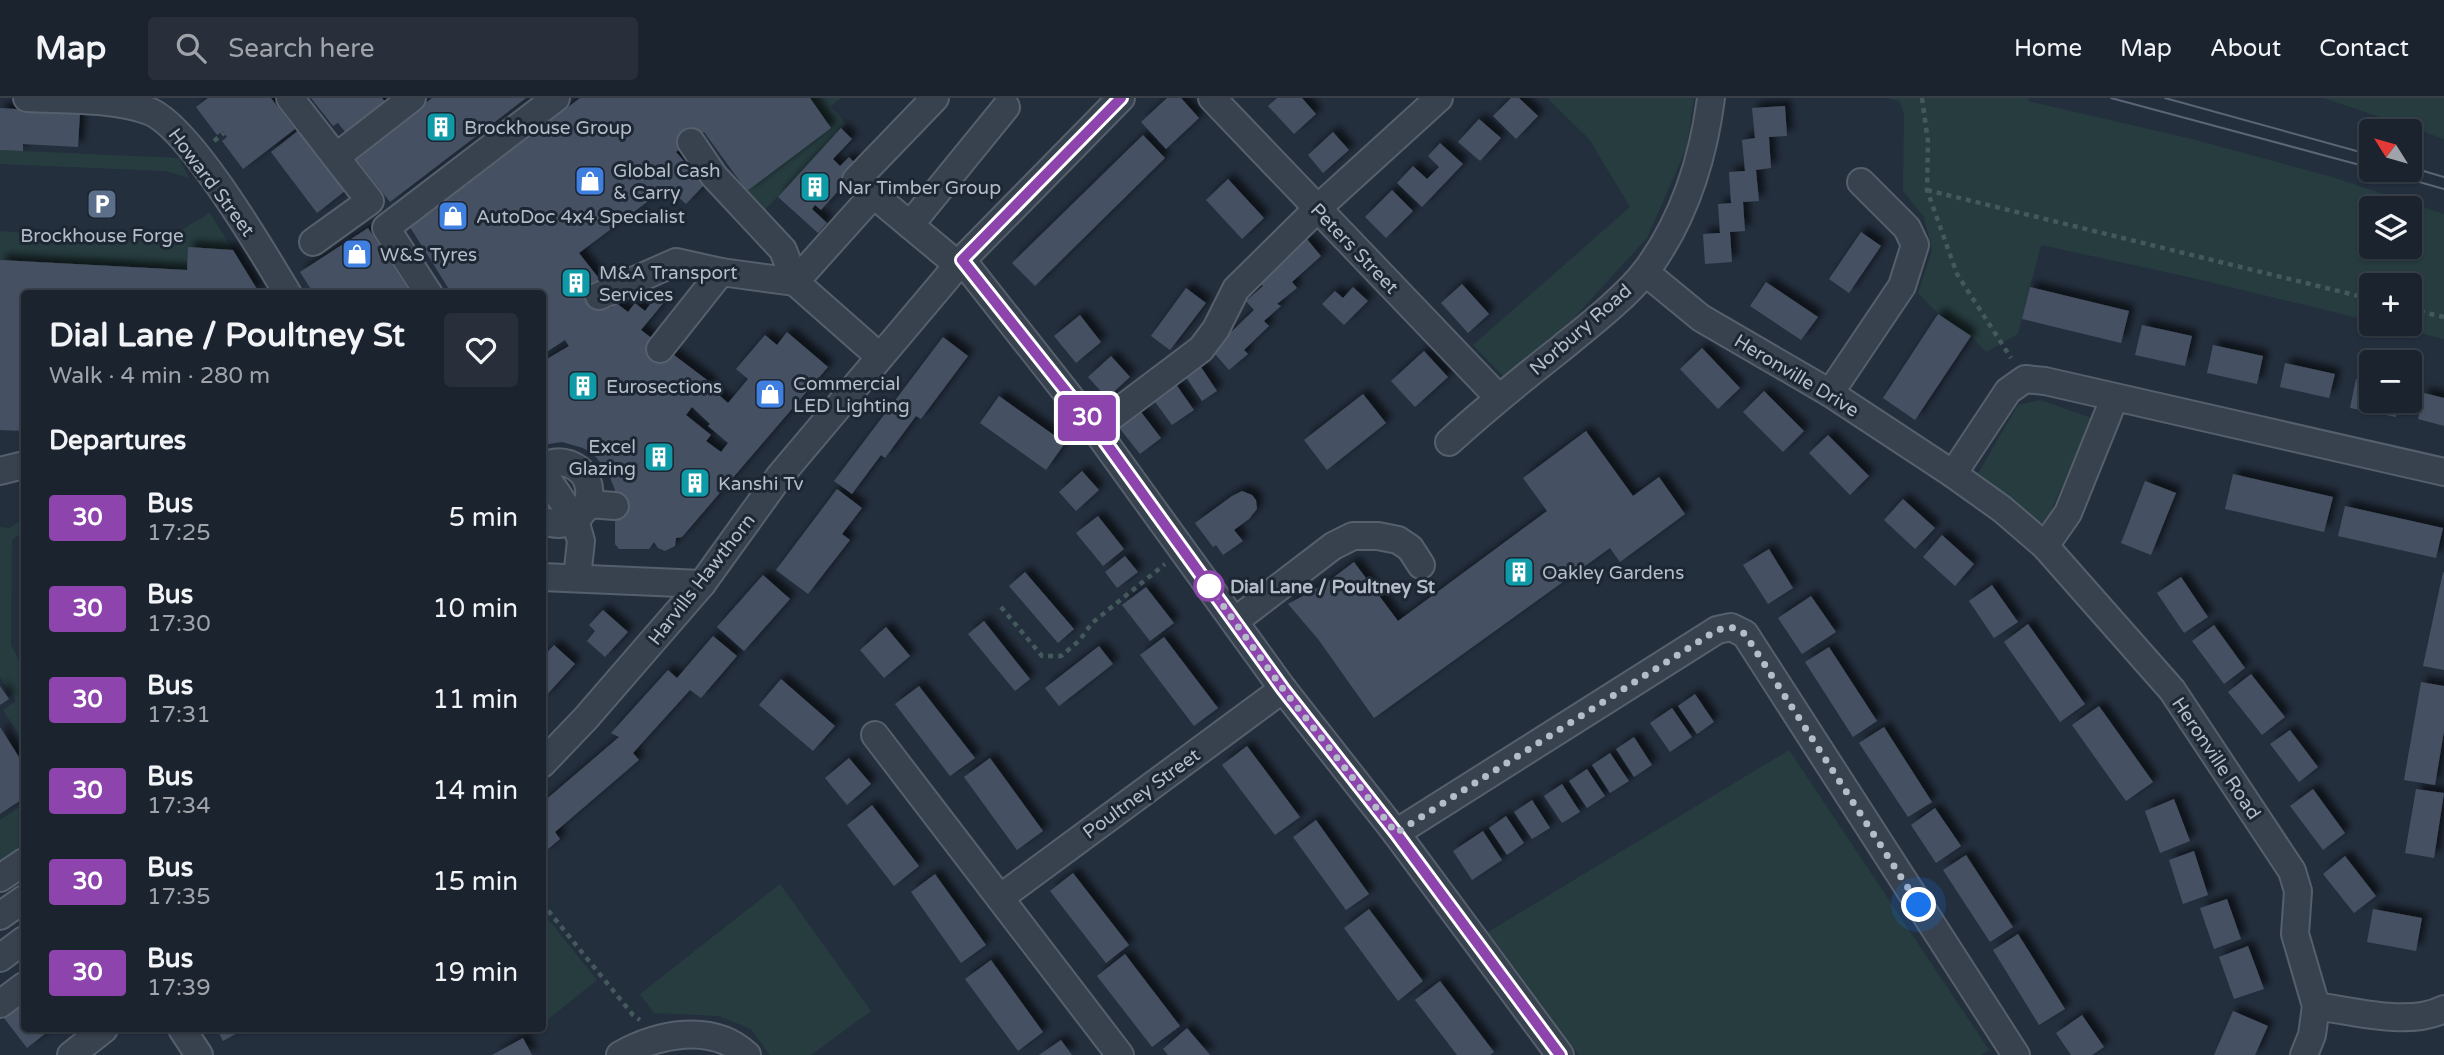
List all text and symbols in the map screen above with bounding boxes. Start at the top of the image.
search box [148,17,638,80]
text: Map [35,29,106,68]
icon: search [172,29,210,67]
text: Search here [228,33,374,64]
text: Home [2014,34,2082,63]
text: Map [2120,34,2172,63]
text: About [2210,34,2281,63]
text: Contact [2319,34,2409,63]
building icon: Brockhouse Group [424,110,458,144]
place label: Brockhouse Group [464,117,632,139]
north arrow [2359,119,2422,182]
map controls [2359,119,2422,413]
street label: Howard Street [163,124,259,241]
place label: Global Cash & Carry [613,160,721,204]
shop icon: Global Cash & Carry [573,164,607,198]
building icon: Nar Timber Group [798,170,832,204]
place label: Nar Timber Group [838,177,1001,199]
parking icon: Brockhouse Forge [85,187,119,221]
button: layers [2359,196,2422,259]
shop icon: AutoDoc 4x4 Specialist [436,199,470,233]
street label: Peters Street [1306,199,1403,298]
place label: AutoDoc 4x4 Specialist [476,206,685,228]
place label: Brockhouse Forge [20,225,184,247]
shop icon: W&S Tyres [340,237,374,271]
place label: W&S Tyres [380,244,477,266]
place label: M&A Transport Services [599,262,738,306]
building icon: M&A Transport Services [559,266,593,300]
button: + [2359,273,2422,336]
street label: Norbury Road [1525,280,1636,380]
button: heart [444,313,518,387]
text: Dial Lane / Poultney St [49,316,405,355]
street label: Heronville Drive [1730,330,1863,422]
button: − [2359,350,2422,413]
text: Walk · 4 min · 280 m [49,362,270,390]
building icon: Eurosections [566,369,600,403]
place label: Commercial LED Lighting [793,373,910,417]
place label: Eurosections [606,376,722,398]
shop icon: Commercial LED Lighting [753,377,787,411]
line badge: 30 [1056,395,1118,441]
text: 30 [1072,403,1102,432]
text: Departures [49,425,186,456]
place label: Excel Glazing [568,436,636,480]
building icon: Excel Glazing [642,440,676,474]
building icon: Kanshi Tv [678,466,712,500]
place label: Kanshi Tv [718,473,804,495]
text: Bus [147,488,193,519]
text: 5 min [449,502,518,533]
text: 30 [72,503,103,532]
street label: Harvills Hawthorn [644,510,760,649]
text: 17:25 [147,519,211,547]
building icon: Oakley Gardens [1502,555,1536,589]
place label: Oakley Gardens [1542,562,1684,584]
marker: Dial Lane / Poultney St [1194,571,1224,601]
place label: Dial Lane / Poultney St [1230,576,1436,599]
text: Bus [147,579,193,610]
text: 10 min [432,593,518,624]
text: 30 [72,594,103,623]
text: 17:30 [147,610,211,638]
text: Bus [147,670,193,701]
text: 11 min [432,684,518,715]
text: 30 [72,685,103,714]
street label: Heronville Road [2167,693,2265,824]
text: 17:31 [147,701,211,729]
street label: Poultney Street [1079,744,1204,844]
text: Bus [147,761,193,792]
text: 14 min [432,775,518,806]
text: 30 [72,776,103,805]
text: 17:34 [147,792,211,820]
text: Bus [147,852,193,883]
text: 15 min [432,866,518,897]
text: 30 [72,867,103,896]
text: 17:35 [147,883,211,911]
your location [1901,887,1936,922]
text: Bus [147,943,193,974]
text: 19 min [432,957,518,988]
text: 30 [72,958,103,987]
text: 17:39 [147,974,211,1002]

